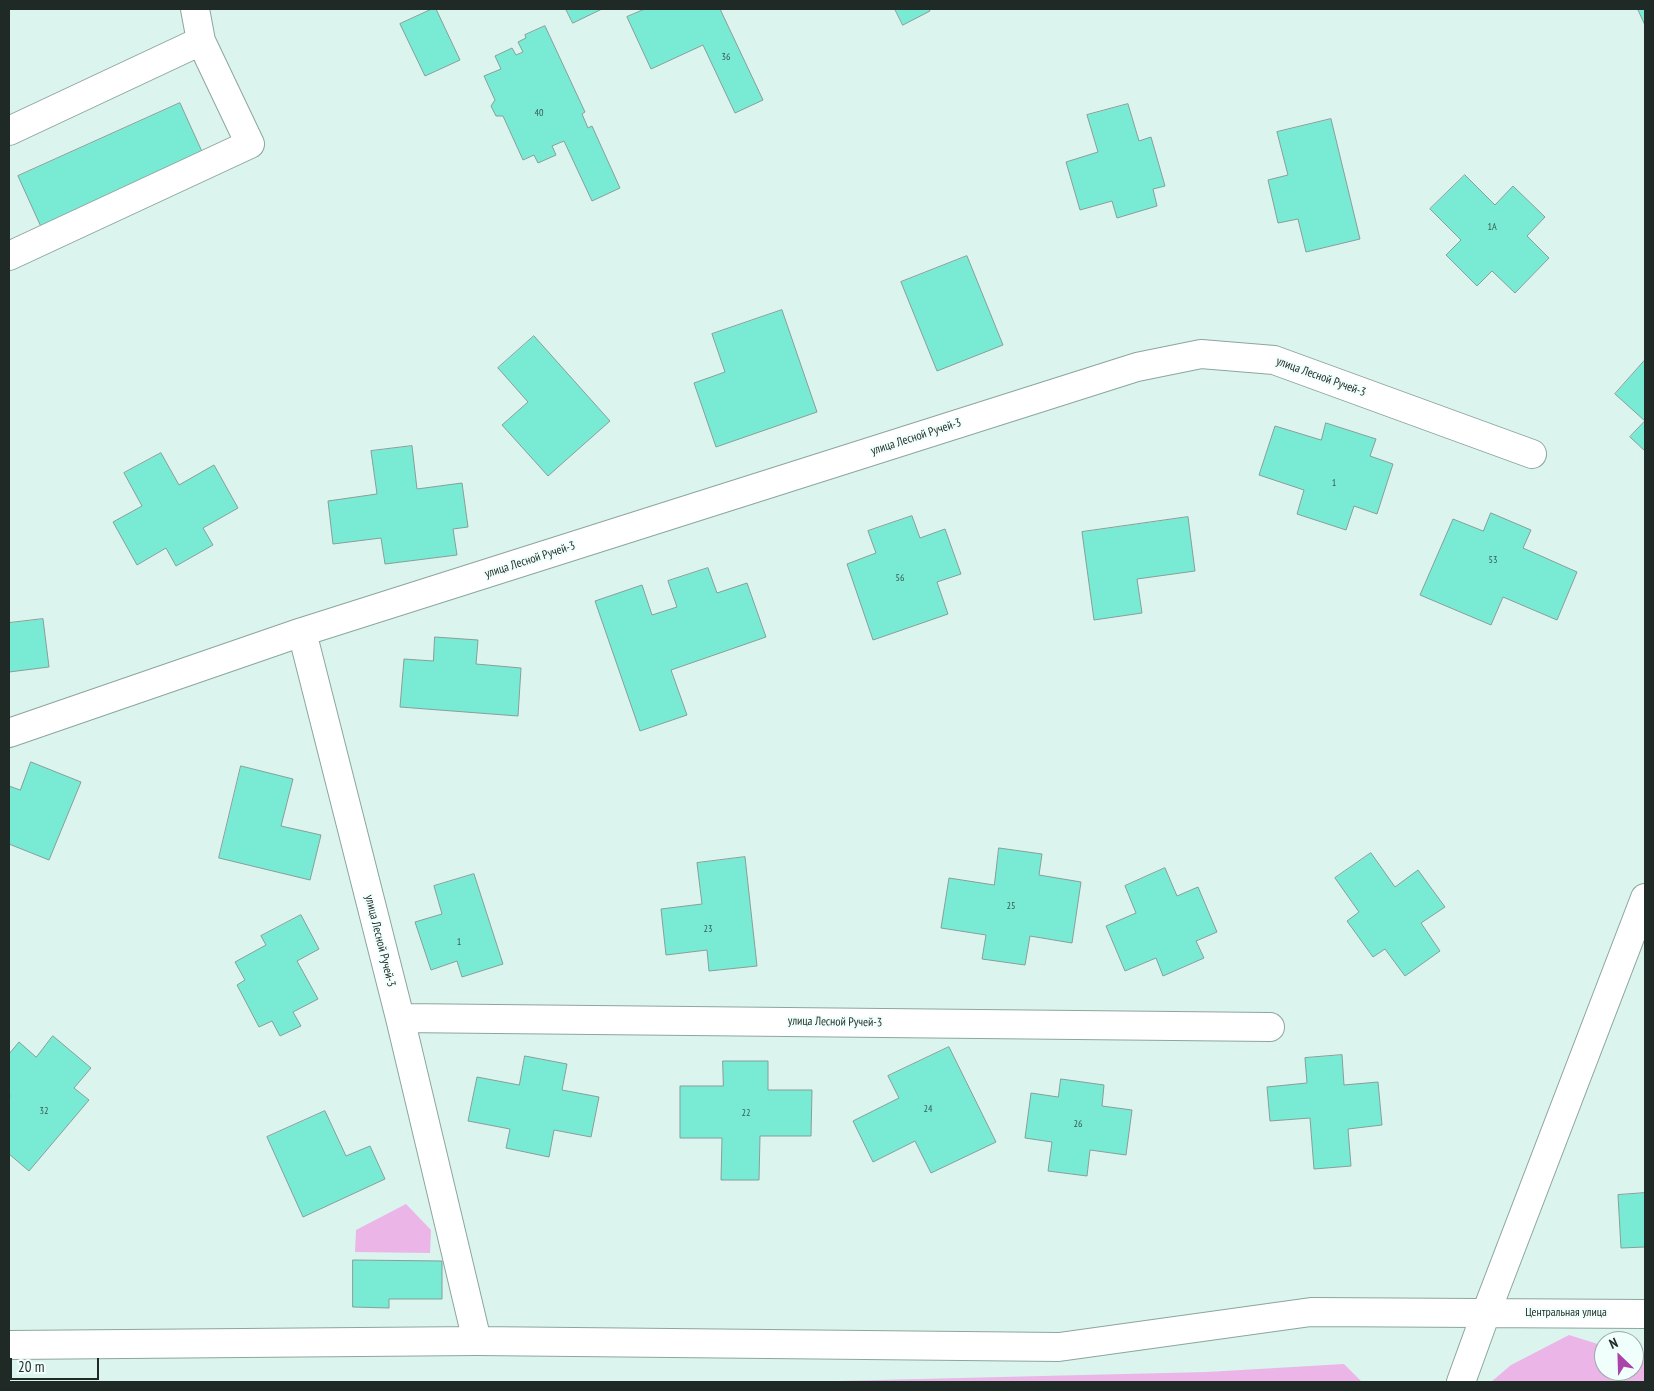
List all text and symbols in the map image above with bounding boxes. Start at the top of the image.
house number: 36 [722,51,730,63]
house number: 40 [535,107,543,119]
house number: 1А [1487,221,1497,233]
street label: улица Лесной Ручей-3 [1274,354,1368,400]
street label: улица Лесной Ручей-3 [869,416,963,458]
house number: 1 [1332,477,1336,489]
street label: улица Лесной Ручей-3 [483,539,577,581]
house number: 53 [1489,554,1497,566]
house number: 56 [896,572,904,584]
street label: улица Лесной Ручей-3 [362,894,398,988]
house number: 25 [1007,900,1015,912]
house number: 23 [704,923,712,935]
house number: 1 [457,936,461,948]
street label: улица Лесной Ручей-3 [788,1014,882,1030]
house number: 24 [924,1103,932,1115]
house number: 32 [40,1105,48,1117]
house number: 22 [742,1107,750,1119]
house number: 26 [1074,1118,1082,1130]
street label: Центральная улица [1525,1306,1607,1320]
north arrow [1594,1331,1644,1381]
text: N [1606,1333,1620,1353]
scale bar [12,1348,101,1380]
text: 20 m [18,1357,44,1376]

